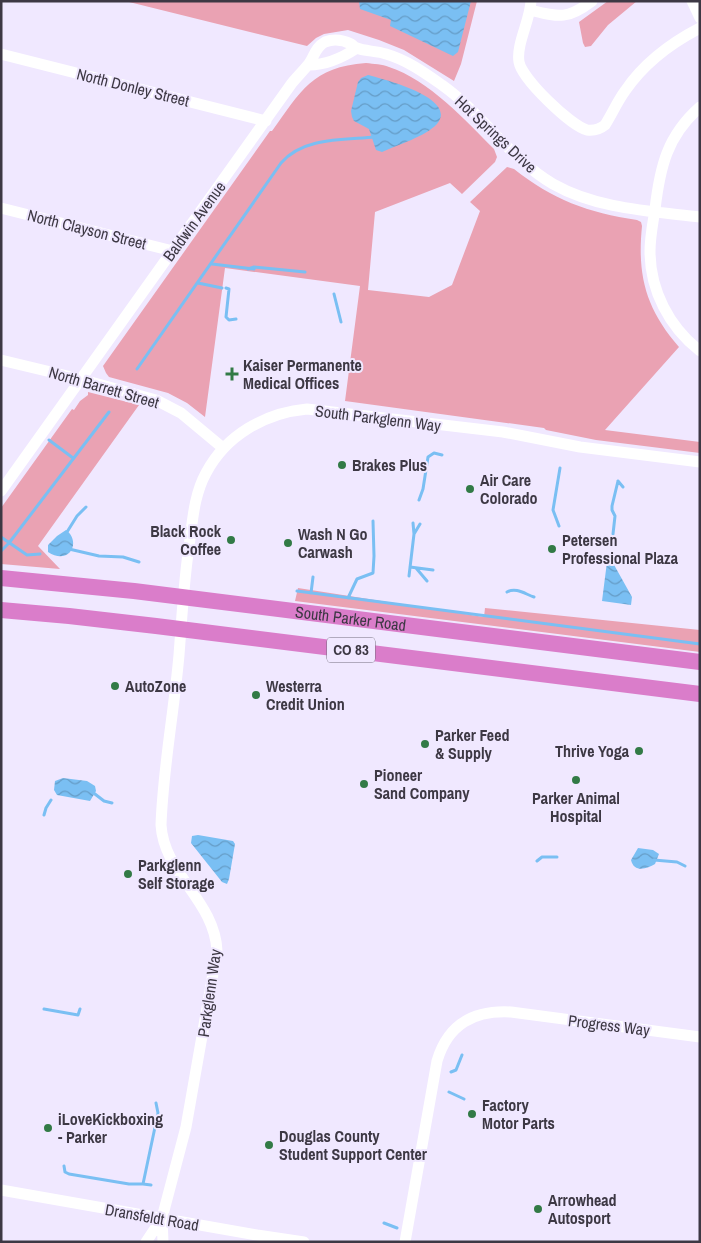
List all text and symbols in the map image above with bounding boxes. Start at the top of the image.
street label: North Donley Street [74,62,192,112]
street label: Hot Springs Drive [450,90,542,178]
street label: Baldwin Avenue [158,177,230,265]
street label: North Clayson Street [25,204,149,254]
place label: Kaiser Permanente Medical Offices [243,354,362,394]
street label: North Barrett Street [46,361,162,413]
marker: Kaiser Permanente Medical Offices [225,367,239,381]
street label: South Parkglenn Way [314,399,443,437]
place label: Brakes Plus [352,454,427,476]
marker: Brakes Plus [336,459,348,471]
place label: Air Care Colorado [480,469,538,509]
marker: Air Care Colorado [464,483,476,495]
place label: Black Rock Coffee [150,520,222,560]
place label: Wash N Go Carwash [298,523,368,563]
place label: Petersen Professional Plaza [562,529,679,569]
marker: Black Rock Coffee [225,534,237,546]
marker: Wash N Go Carwash [282,537,294,549]
marker: Petersen Professional Plaza [546,543,558,555]
street label: South Parker Road [294,600,407,636]
road number: CO 83 [327,638,375,662]
place label: AutoZone [125,675,186,697]
place label: Westerra Credit Union [266,675,345,715]
marker: AutoZone [109,680,121,692]
marker: Westerra Credit Union [250,689,262,701]
place label: Parker Feed & Supply [435,724,509,764]
marker: Parker Feed & Supply [419,738,431,750]
place label: Thrive Yoga [555,740,630,762]
marker: Thrive Yoga [633,745,645,757]
place label: Pioneer Sand Company [374,764,470,804]
marker: Parker Animal Hospital [570,774,582,786]
marker: Pioneer Sand Company [358,778,370,790]
place label: Parker Animal Hospital [532,787,620,827]
place label: Parkglenn Self Storage [138,854,215,894]
marker: Parkglenn Self Storage [122,868,134,880]
street label: Parkglenn Way [192,947,226,1038]
street label: Progress Way [567,1009,651,1041]
place label: Factory Motor Parts [482,1094,555,1134]
place label: iLoveKickboxing - Parker [58,1108,163,1148]
marker: Factory Motor Parts [466,1108,478,1120]
marker: iLoveKickboxing - Parker [42,1122,54,1134]
place label: Douglas County Student Support Center [279,1125,428,1165]
marker: Douglas County Student Support Center [263,1139,275,1151]
place label: Arrowhead Autosport [548,1189,617,1229]
street label: Dransfeldt Road [103,1198,201,1236]
marker: Arrowhead Autosport [532,1203,544,1215]

